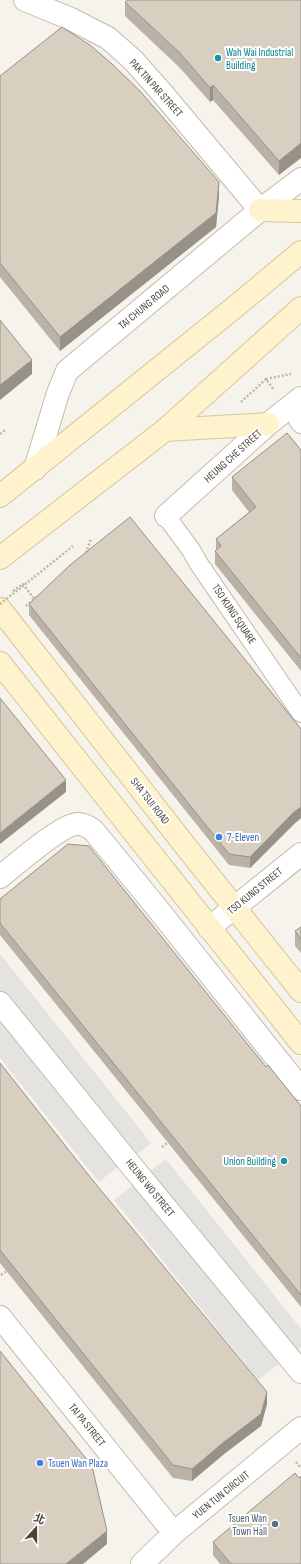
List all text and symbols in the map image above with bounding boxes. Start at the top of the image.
place label: Wah Wai Industrial Building [226,46,293,72]
marker: Wah Wai Industrial Building [213,53,223,63]
street label: PAK TIN PAR STREET [127,56,186,120]
street label: TAI CHUNG ROAD [116,282,172,332]
street label: HEUNG CHE STREET [201,426,265,485]
street label: TSO KUNG SQUARE [209,582,259,646]
street label: SHA TSUI ROAD [128,775,172,827]
place label: 7-Eleven [227,831,259,844]
marker: 7-Eleven [214,832,224,842]
street label: TSO KUNG STREET [225,864,286,917]
place label: Union Building [223,1155,277,1168]
marker: Union Building [279,1156,289,1166]
street label: HEUNG WO STREET [123,1157,178,1220]
street label: TAI PA STREET [66,1401,109,1449]
place label: Tsuen Wan Plaza [48,1457,108,1470]
marker: Tsuen Wan Plaza [35,1458,45,1468]
street label: YUEN TUN CIRCUIT [190,1468,252,1522]
north arrow [16,1508,56,1548]
text: 北 [32,1511,47,1527]
place label: Tsuen Wan Town Hall [228,1512,267,1538]
marker: Tsuen Wan Town Hall [270,1519,280,1529]

